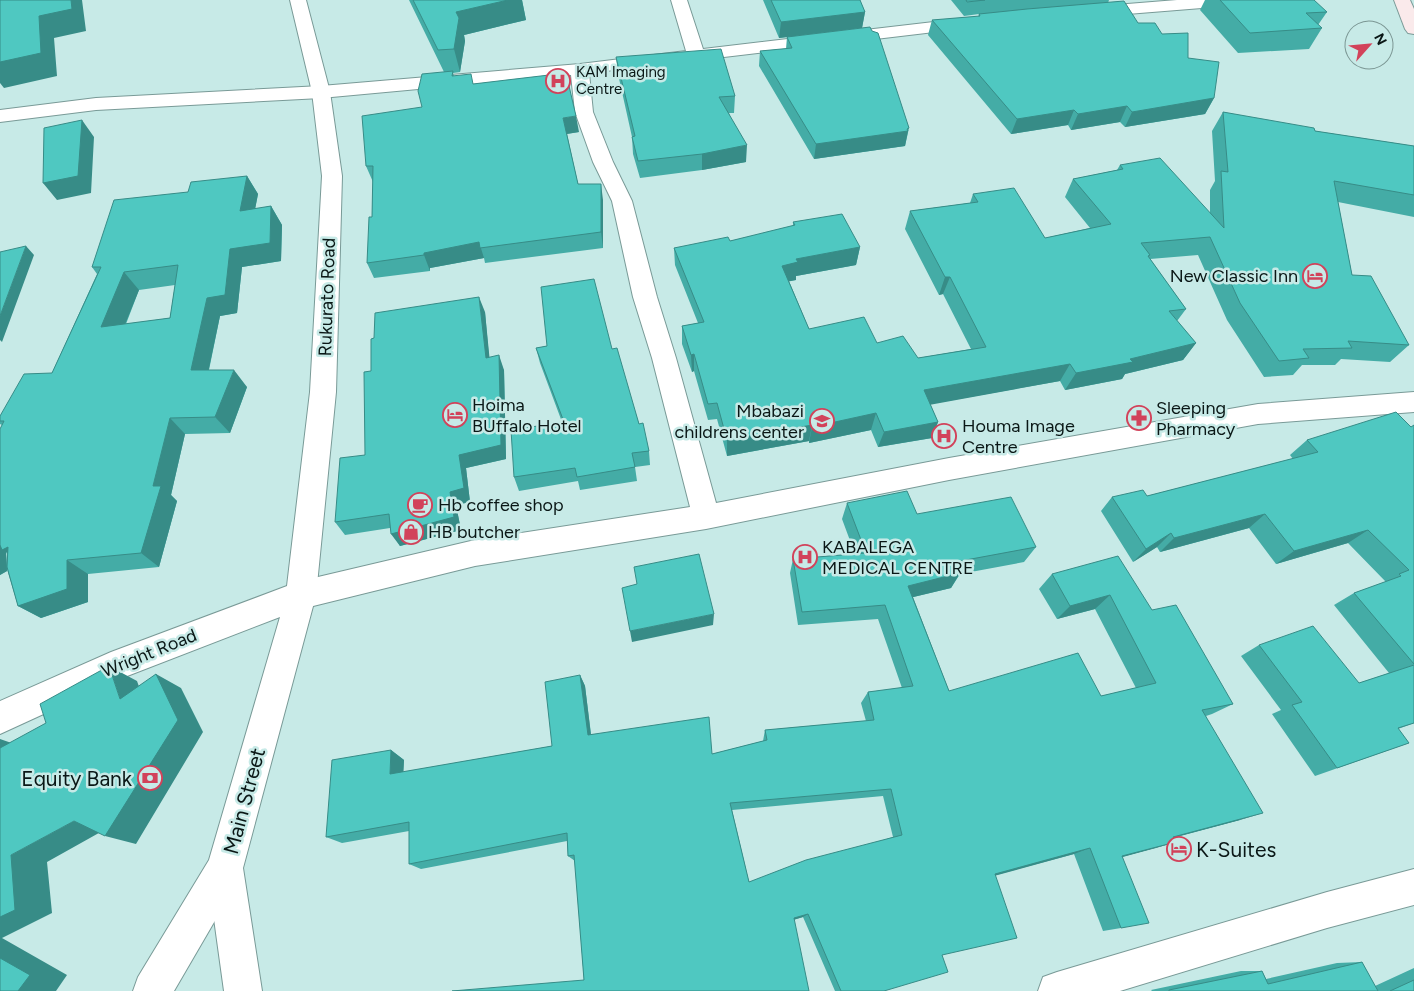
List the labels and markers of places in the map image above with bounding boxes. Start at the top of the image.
place label: KAM Imaging Centre [576,63,666,98]
hospital icon: KAM Imaging Centre [545,68,571,94]
hotel icon: New Classic Inn [1302,263,1328,289]
place label: New Classic Inn [1170,265,1298,287]
place label: Hoima BUffalo Hotel [472,394,581,437]
place label: Sleeping Pharmacy [1156,397,1236,440]
place label: Mbabazi childrens center [674,400,804,443]
hotel icon: Hoima BUffalo Hotel [442,402,468,428]
pharmacy icon: Sleeping Pharmacy [1126,405,1152,431]
school or university icon: Mbabazi childrens center [809,408,835,434]
place label: Houma Image Centre [962,415,1075,458]
hospital icon: Houma Image Centre [931,423,957,449]
cafe icon: Hb coffee shop [407,492,433,518]
place label: Hb coffee shop [438,494,564,516]
shop icon: HB butcher [398,519,424,545]
place label: HB butcher [428,521,520,543]
place label: KABALEGA MEDICAL CENTRE [822,536,974,579]
hospital icon: KABALEGA MEDICAL CENTRE [792,544,818,570]
bank icon: Equity Bank [137,765,163,791]
place label: Equity Bank [21,766,133,791]
hotel icon: K-Suites [1166,836,1192,862]
place label: K-Suites [1196,837,1276,862]

